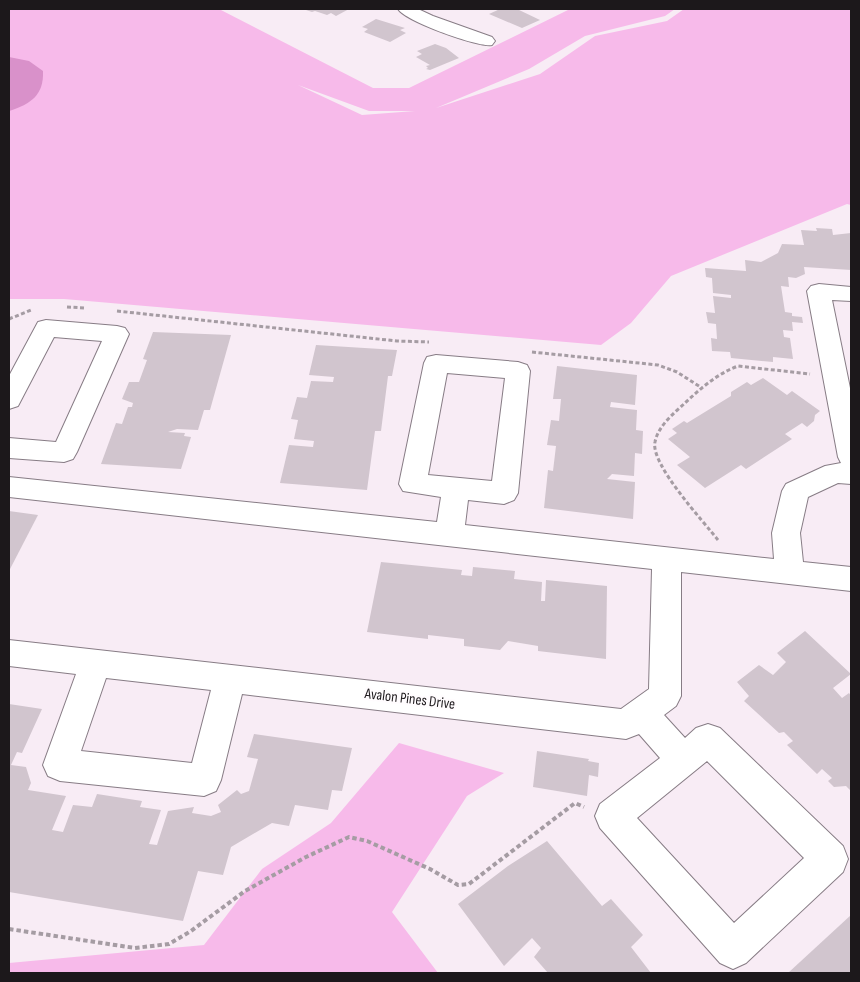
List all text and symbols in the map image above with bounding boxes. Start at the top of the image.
street label: Avalon Pines Drive [363,684,456,714]

